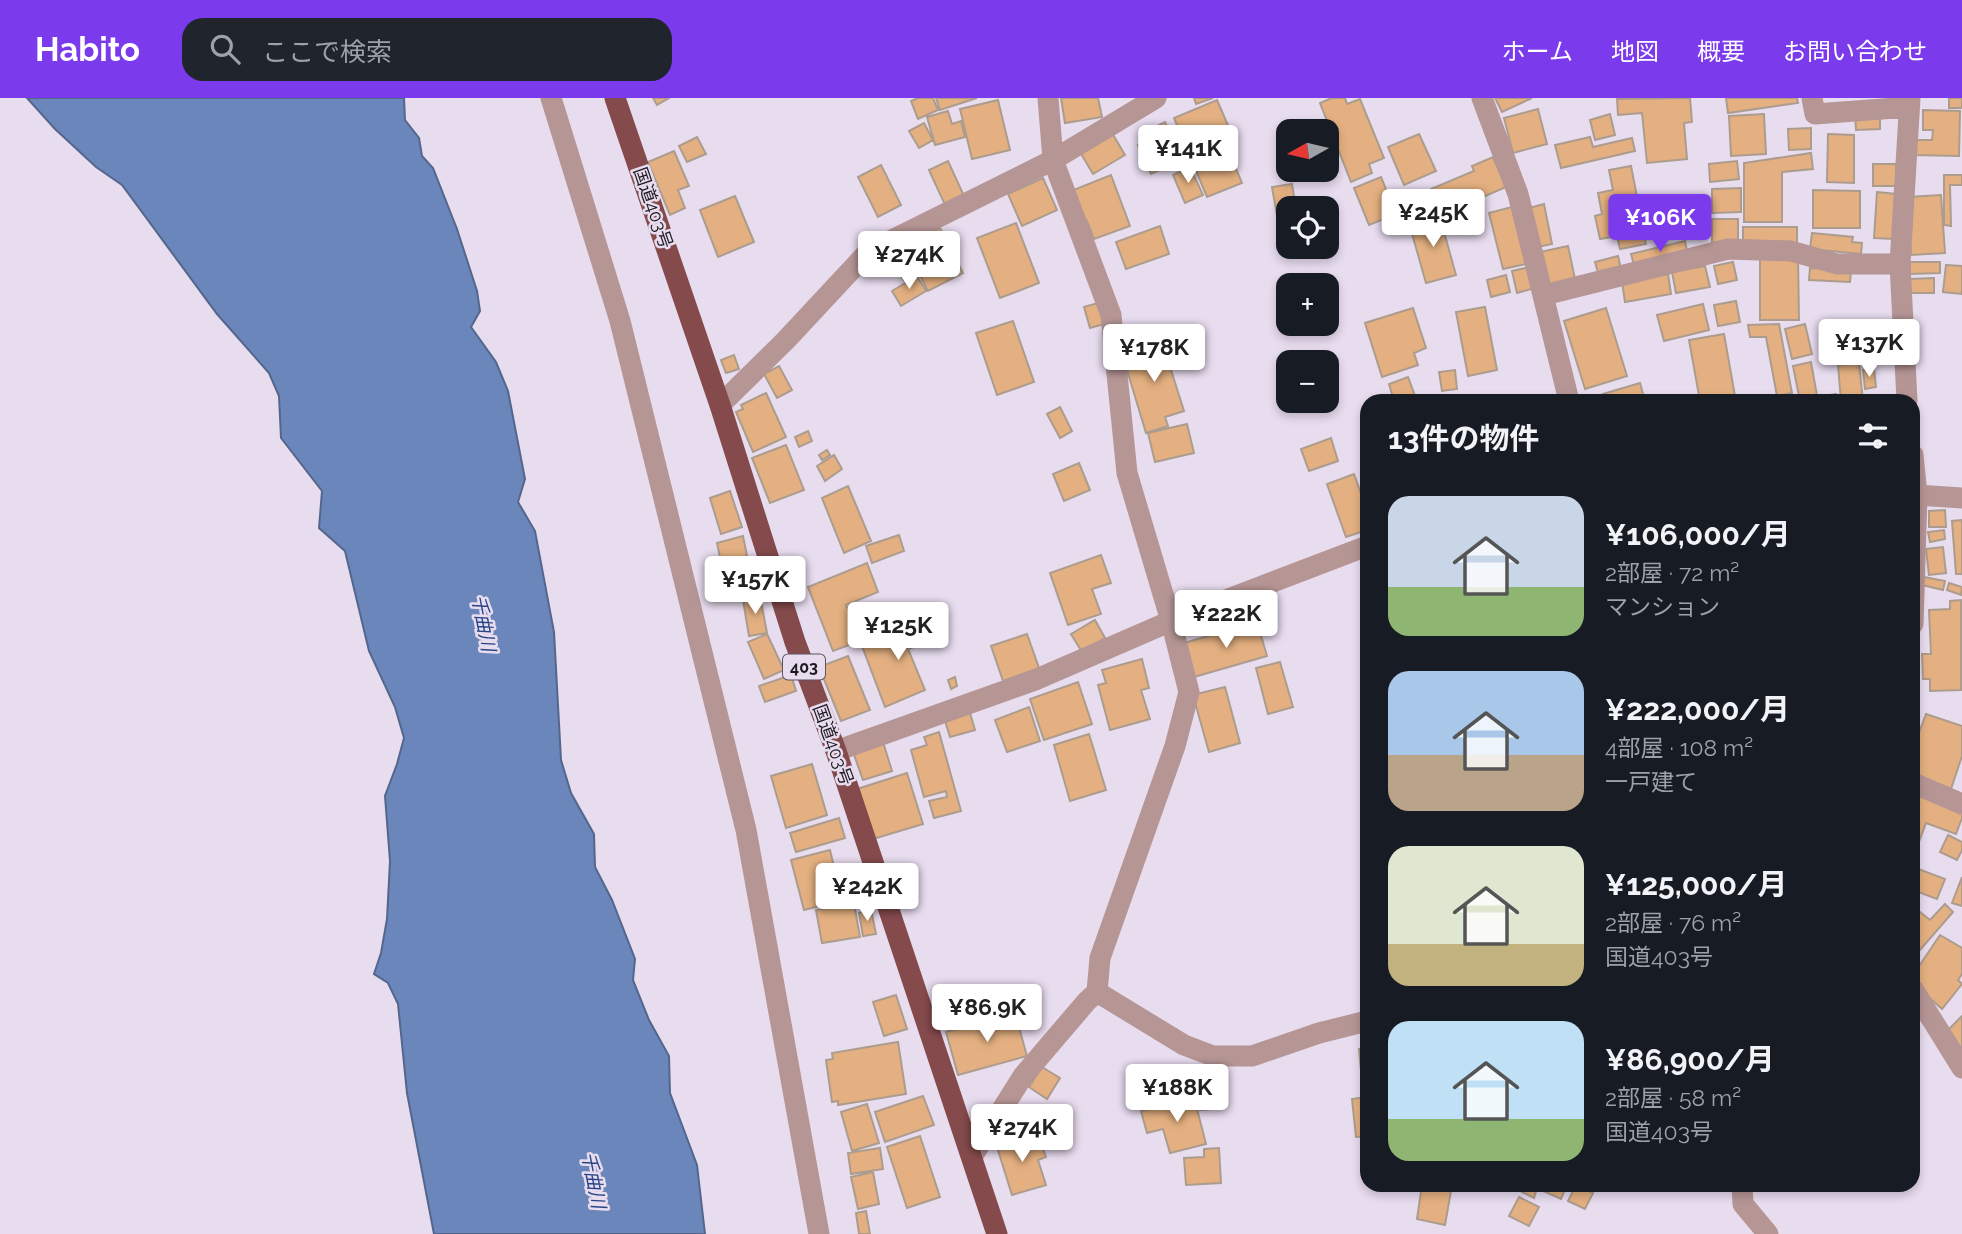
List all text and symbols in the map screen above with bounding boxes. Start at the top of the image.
search box [182,18,672,81]
text: Habito [35,30,140,69]
icon: search [206,30,244,68]
text: ここで検索 [262,37,392,67]
text: ホーム [1502,37,1573,66]
text: 地図 [1611,37,1659,66]
text: 概要 [1697,37,1745,66]
text: お問い合わせ [1783,37,1927,66]
north arrow [1276,119,1339,182]
map controls [1276,119,1339,413]
pin: ¥141K [1139,126,1237,185]
text: ¥141K [1154,134,1222,161]
street label: 国道403号 [630,164,677,251]
pin: ¥245K [1384,190,1482,249]
pin: ¥106K [1611,194,1709,254]
button: locate [1276,196,1339,259]
text: ¥245K [1398,198,1468,225]
text: ¥106K [1624,203,1696,230]
pin: ¥274K [860,232,958,291]
text: ¥274K [874,240,944,267]
button: + [1276,273,1339,336]
pin: ¥137K [1820,320,1918,379]
pin: ¥178K [1105,324,1203,384]
text: ¥137K [1835,328,1903,355]
text: ¥178K [1119,333,1189,360]
button: − [1276,350,1339,413]
icon: filters [1854,417,1892,455]
text: 13件の物件 [1388,421,1540,456]
text: ¥106,000/月 [1605,517,1791,552]
icon: home [1444,524,1528,608]
pin: ¥157K [706,556,804,616]
text: 2部屋 · 72 m² [1605,559,1739,586]
text: ¥157K [721,565,789,592]
pin: ¥222K [1177,590,1275,650]
water label: 千曲川 [468,593,501,655]
text: マンション [1605,593,1720,620]
text: ¥222K [1191,599,1261,626]
pin: ¥125K [849,602,947,662]
text: ¥125K [864,611,932,638]
road number: 403 [783,654,825,680]
text: ¥222,000/月 [1605,692,1790,727]
icon: home [1444,699,1528,783]
street label: 国道403号 [809,702,858,788]
text: 4部屋 · 108 m² [1605,734,1753,761]
text: 一戸建て [1605,768,1697,795]
pin: ¥242K [818,864,916,923]
text: ¥125,000/月 [1605,867,1788,902]
text: ¥242K [832,872,902,899]
icon: home [1444,874,1528,958]
text: 2部屋 · 76 m² [1605,909,1741,936]
text: 国道403号 [1605,943,1713,970]
pin: ¥86.9K [930,984,1044,1044]
text: ¥86.9K [948,993,1026,1020]
text: ¥86,900/月 [1605,1042,1775,1077]
icon: home [1444,1049,1528,1133]
pin: ¥188K [1128,1065,1226,1124]
text: ¥188K [1142,1073,1212,1100]
text: 2部屋 · 58 m² [1605,1084,1741,1111]
pin: ¥274K [973,1104,1071,1164]
text: ¥274K [987,1113,1057,1140]
text: 国道403号 [1605,1118,1713,1145]
water label: 千曲川 [578,1150,611,1212]

